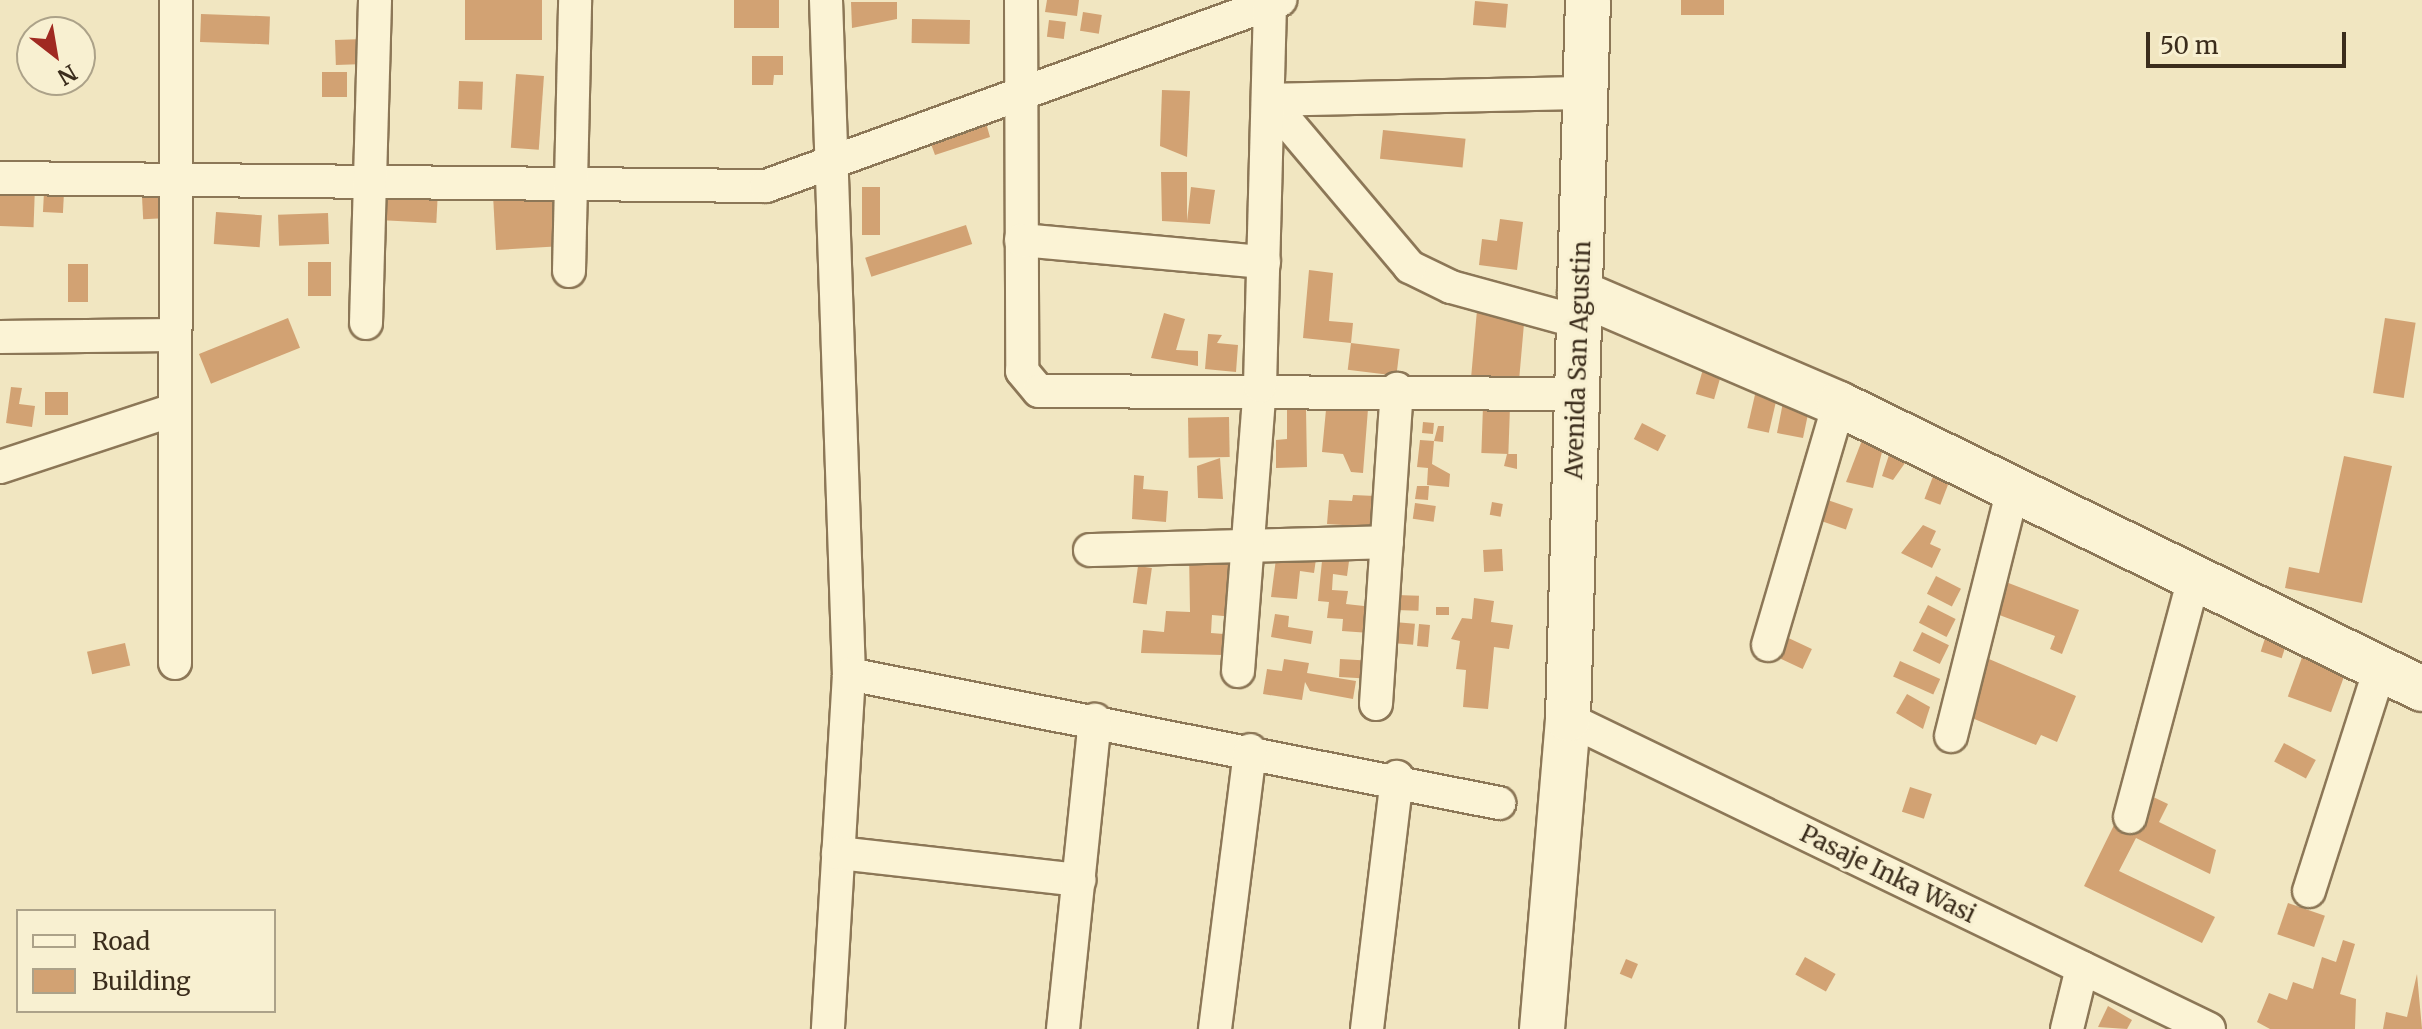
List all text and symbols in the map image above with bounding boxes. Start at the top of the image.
north arrow [16,16,96,96]
scale bar [2150,16,2350,66]
text: 50 m [2160,30,2219,61]
text: N [53,58,82,91]
street label: Avenida San Agustin [1559,240,1597,480]
street label: Pasaje Inka Wasi [1795,819,1981,929]
legend [16,909,276,1013]
text: Road [92,926,150,957]
text: Building [92,966,191,997]

